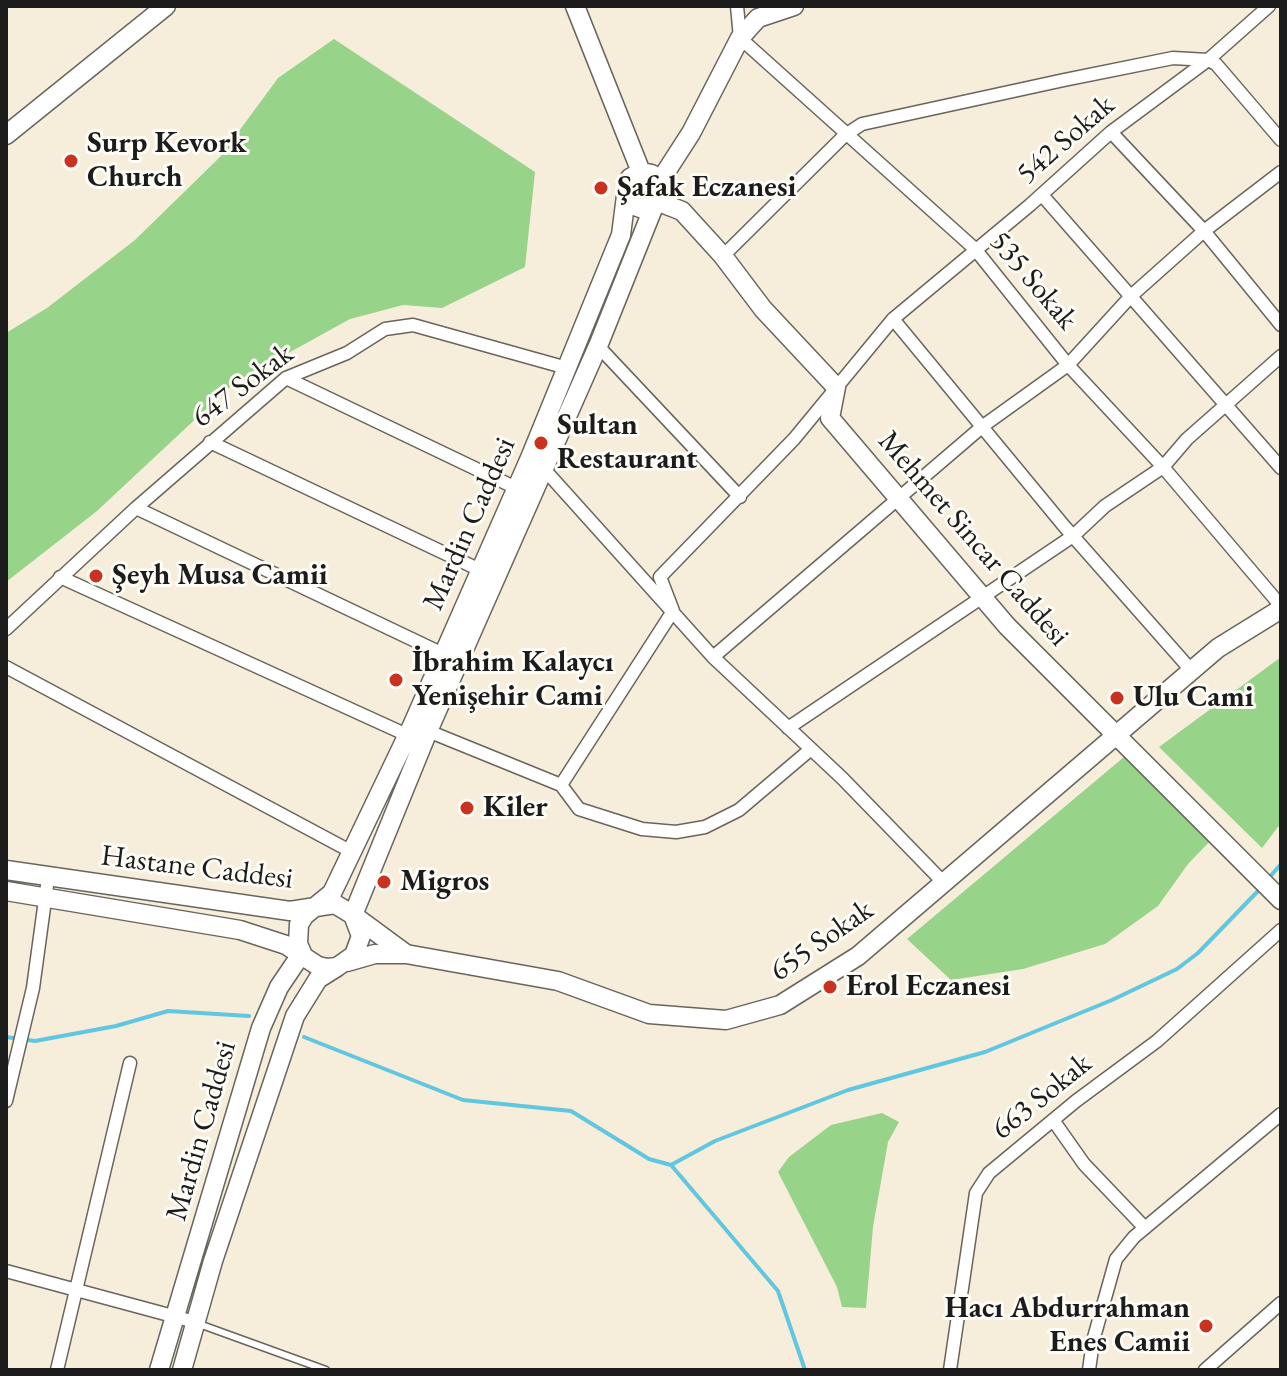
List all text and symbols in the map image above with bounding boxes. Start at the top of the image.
street label: 542 Sokak [1010,88,1122,192]
place label: Surp Kevork Church [87,126,247,196]
marker: Surp Kevork Church [62,152,80,170]
place label: Şafak Eczanesi [617,170,796,206]
marker: Şafak Eczanesi [592,179,610,197]
street label: 535 Sokak [981,224,1085,338]
street label: 647 Sokak [185,336,301,436]
place label: Sultan Restaurant [557,408,697,478]
street label: Mehmet Sincar Caddesi [870,424,1076,654]
street label: Mardin Caddesi [416,432,524,616]
marker: Sultan Restaurant [532,434,550,452]
place label: Şeyh Musa Camii [112,558,328,594]
marker: Şeyh Musa Camii [87,567,105,585]
place label: İbrahim Kalaycı Yenişehir Cami [412,645,614,716]
marker: İbrahim Kalaycı Yenişehir Cami [387,671,405,689]
place label: Ulu Cami [1133,680,1254,716]
marker: Ulu Cami [1108,689,1126,707]
place label: Kiler [483,790,548,826]
marker: Kiler [458,799,476,817]
street label: Hastane Caddesi [99,838,295,898]
place label: Migros [400,864,489,900]
marker: Migros [375,873,393,891]
street label: 655 Sokak [763,893,881,989]
place label: Erol Eczanesi [846,969,1010,1005]
marker: Erol Eczanesi [821,978,839,996]
street label: Mardin Caddesi [159,1037,245,1225]
street label: 663 Sokak [985,1046,1099,1148]
place label: Hacı Abdurrahman Enes Camii [945,1291,1190,1362]
marker: Hacı Abdurrahman Enes Camii [1197,1317,1215,1335]

